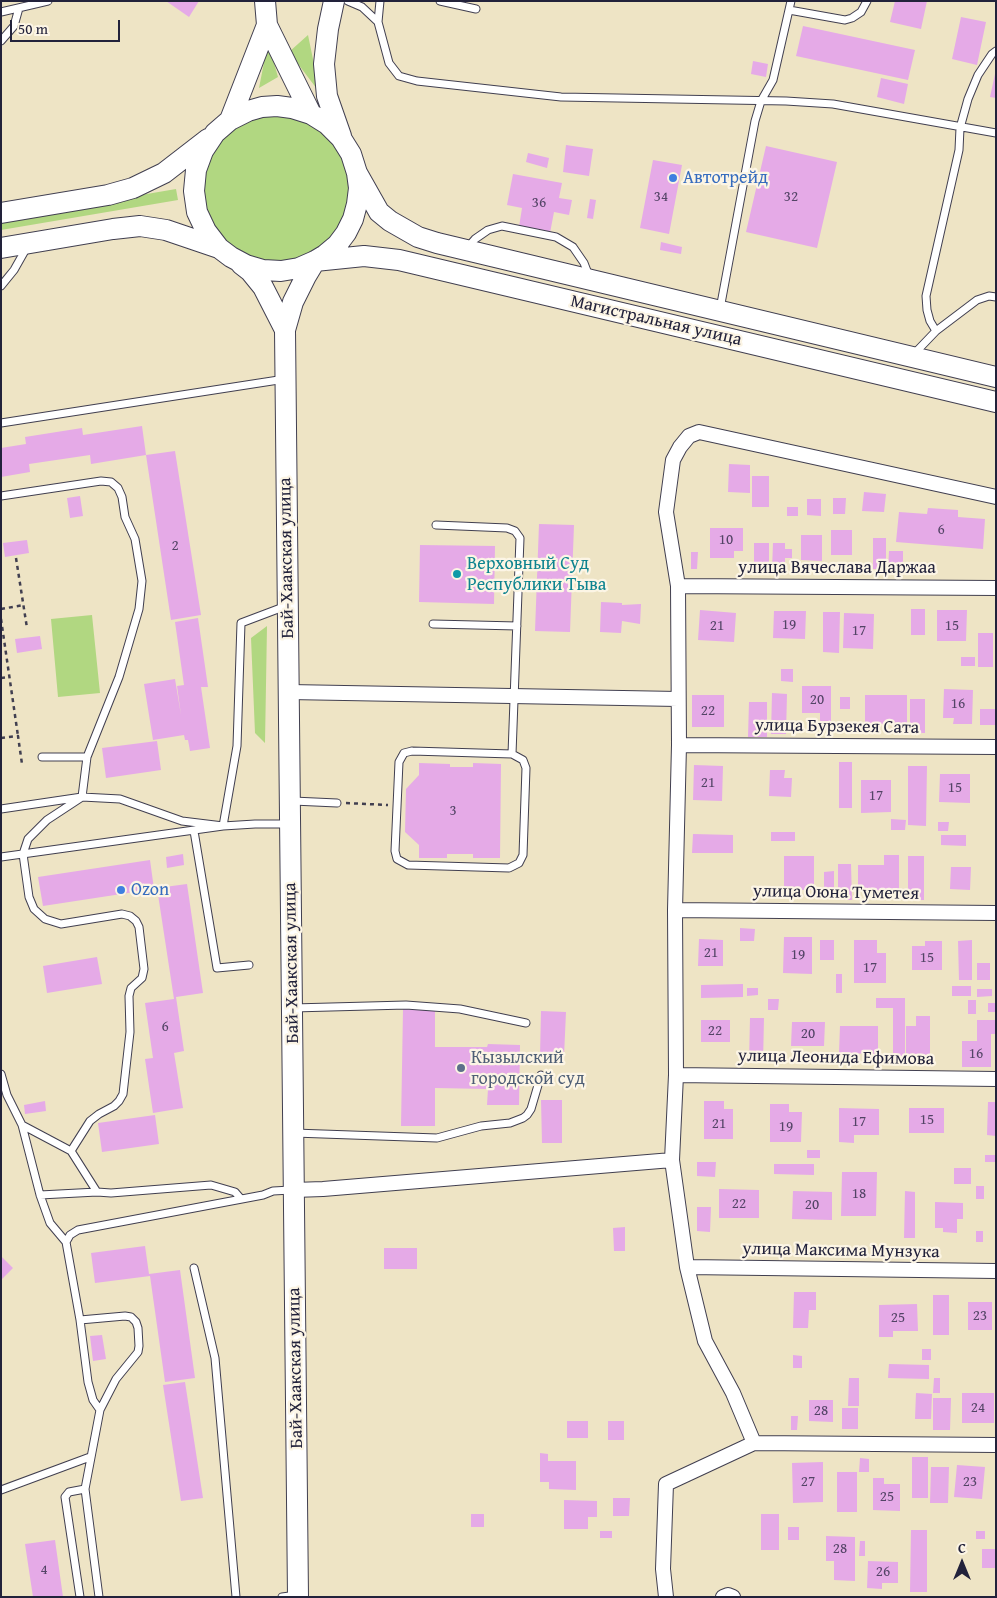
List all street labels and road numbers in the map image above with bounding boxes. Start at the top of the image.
street label: Магистральная улица [568,291,744,351]
street label: Бай-Хаакская улица [275,477,299,639]
street label: улица Вячеслава Даржаа [738,557,936,579]
street label: улица Бурзекея Сата [755,715,919,739]
street label: улица Оюна Туметея [753,881,919,905]
street label: Бай-Хаакская улица [280,882,304,1044]
street label: улица Леонида Ефимова [738,1045,934,1071]
street label: улица Максима Мунзука [742,1238,940,1264]
street label: Бай-Хаакская улица [284,1287,308,1449]

